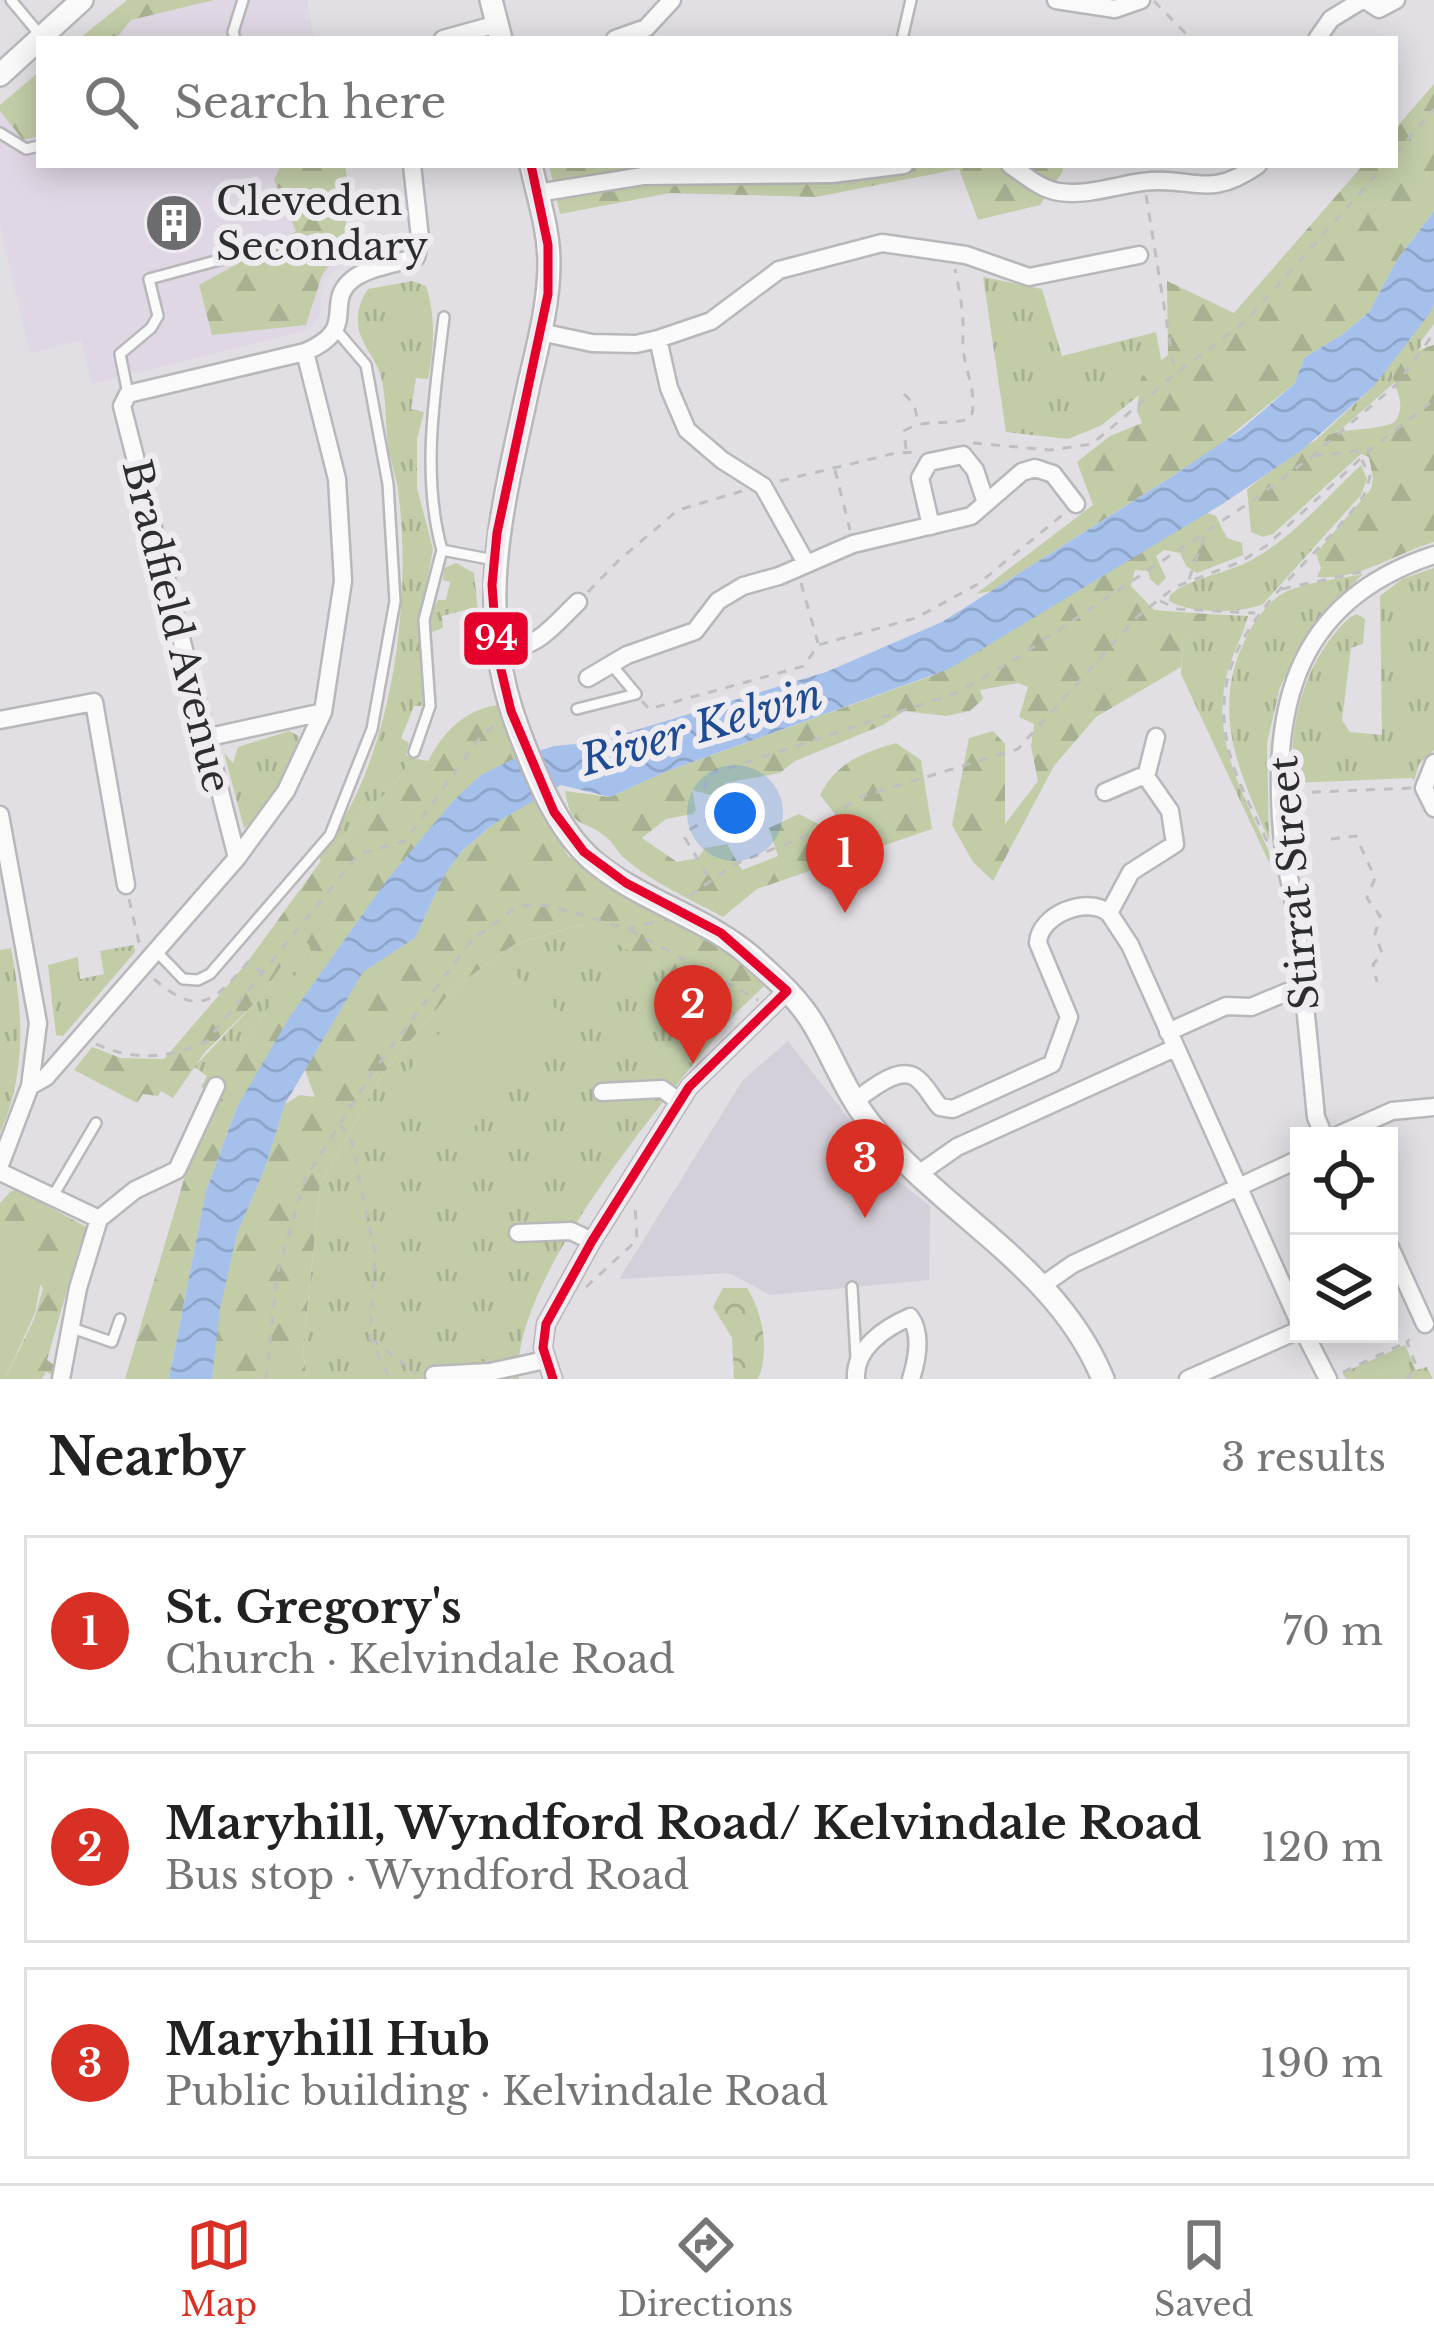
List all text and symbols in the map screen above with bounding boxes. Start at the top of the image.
search box [36,36,1398,168]
icon: search [78,69,144,135]
text: Search here [174,74,446,130]
place label: Cleveden Secondary [216,177,428,271]
building icon: Cleveden Secondary [143,192,205,254]
street label: Bradfield Avenue [111,455,242,798]
line badge: 94 [462,610,530,667]
text: 94 [474,618,518,659]
water label: River Kelvin [573,668,828,787]
street label: Stirrat Street [1259,754,1330,1012]
your location [705,783,765,843]
pin: 1 [806,814,884,913]
pin: 2 [654,965,732,1064]
pin: 3 [826,1119,904,1218]
map controls [1290,1127,1398,1343]
button: locate [1290,1127,1398,1235]
button: layers [1290,1235,1398,1343]
text: Nearby [48,1426,245,1489]
text: 3 results [1221,1433,1386,1482]
text: St. Gregory's [165,1579,462,1635]
text: 1 [81,1607,99,1656]
text: 70 m [1283,1607,1383,1656]
text: Church · Kelvindale Road [165,1635,675,1684]
text: Maryhill, Wyndford Road/ Kelvindale Road [165,1795,1202,1851]
text: 2 [77,1823,103,1872]
text: 120 m [1261,1823,1383,1872]
text: Bus stop · Wyndford Road [165,1851,689,1900]
text: Maryhill Hub [165,2011,490,2067]
text: 3 [78,2039,102,2088]
text: 190 m [1260,2039,1383,2088]
text: Public building · Kelvindale Road [165,2067,828,2116]
tab: Map [180,2212,257,2325]
tab: Directions [618,2212,793,2325]
tab: Saved [1154,2212,1254,2325]

